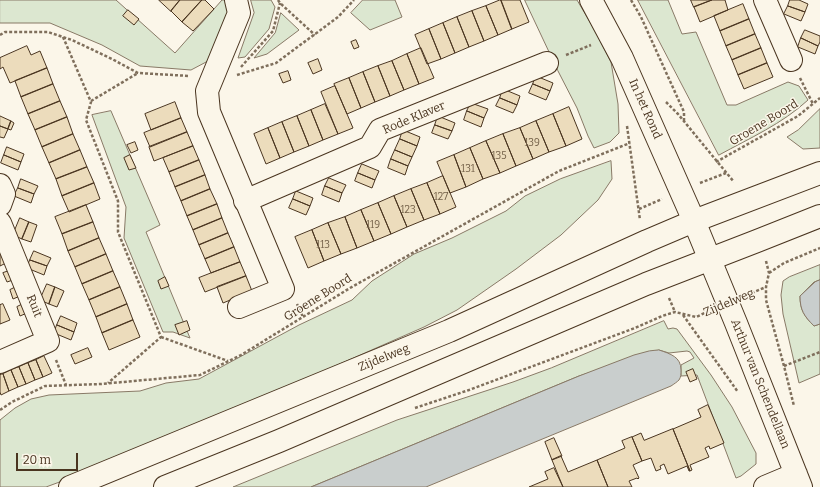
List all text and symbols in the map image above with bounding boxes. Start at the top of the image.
street label: In het Rond [625,77,665,141]
street label: Groene Boord [727,97,801,149]
street label: Rode Klaver [381,98,447,138]
house number: 139 [524,137,540,149]
house number: 135 [491,150,507,162]
house number: 131 [461,163,475,175]
house number: 127 [434,191,448,203]
house number: 123 [400,204,416,216]
house number: 119 [366,219,380,231]
house number: 113 [316,239,330,251]
street label: Groene Boord [281,271,355,325]
street label: Zijdelweg [701,286,757,320]
street label: Ruit [23,293,45,319]
street label: Arthur van Schendellaan [727,317,793,451]
street label: Zijdelweg [356,341,412,375]
scale bar [18,445,80,471]
text: 20 m [23,453,51,467]

